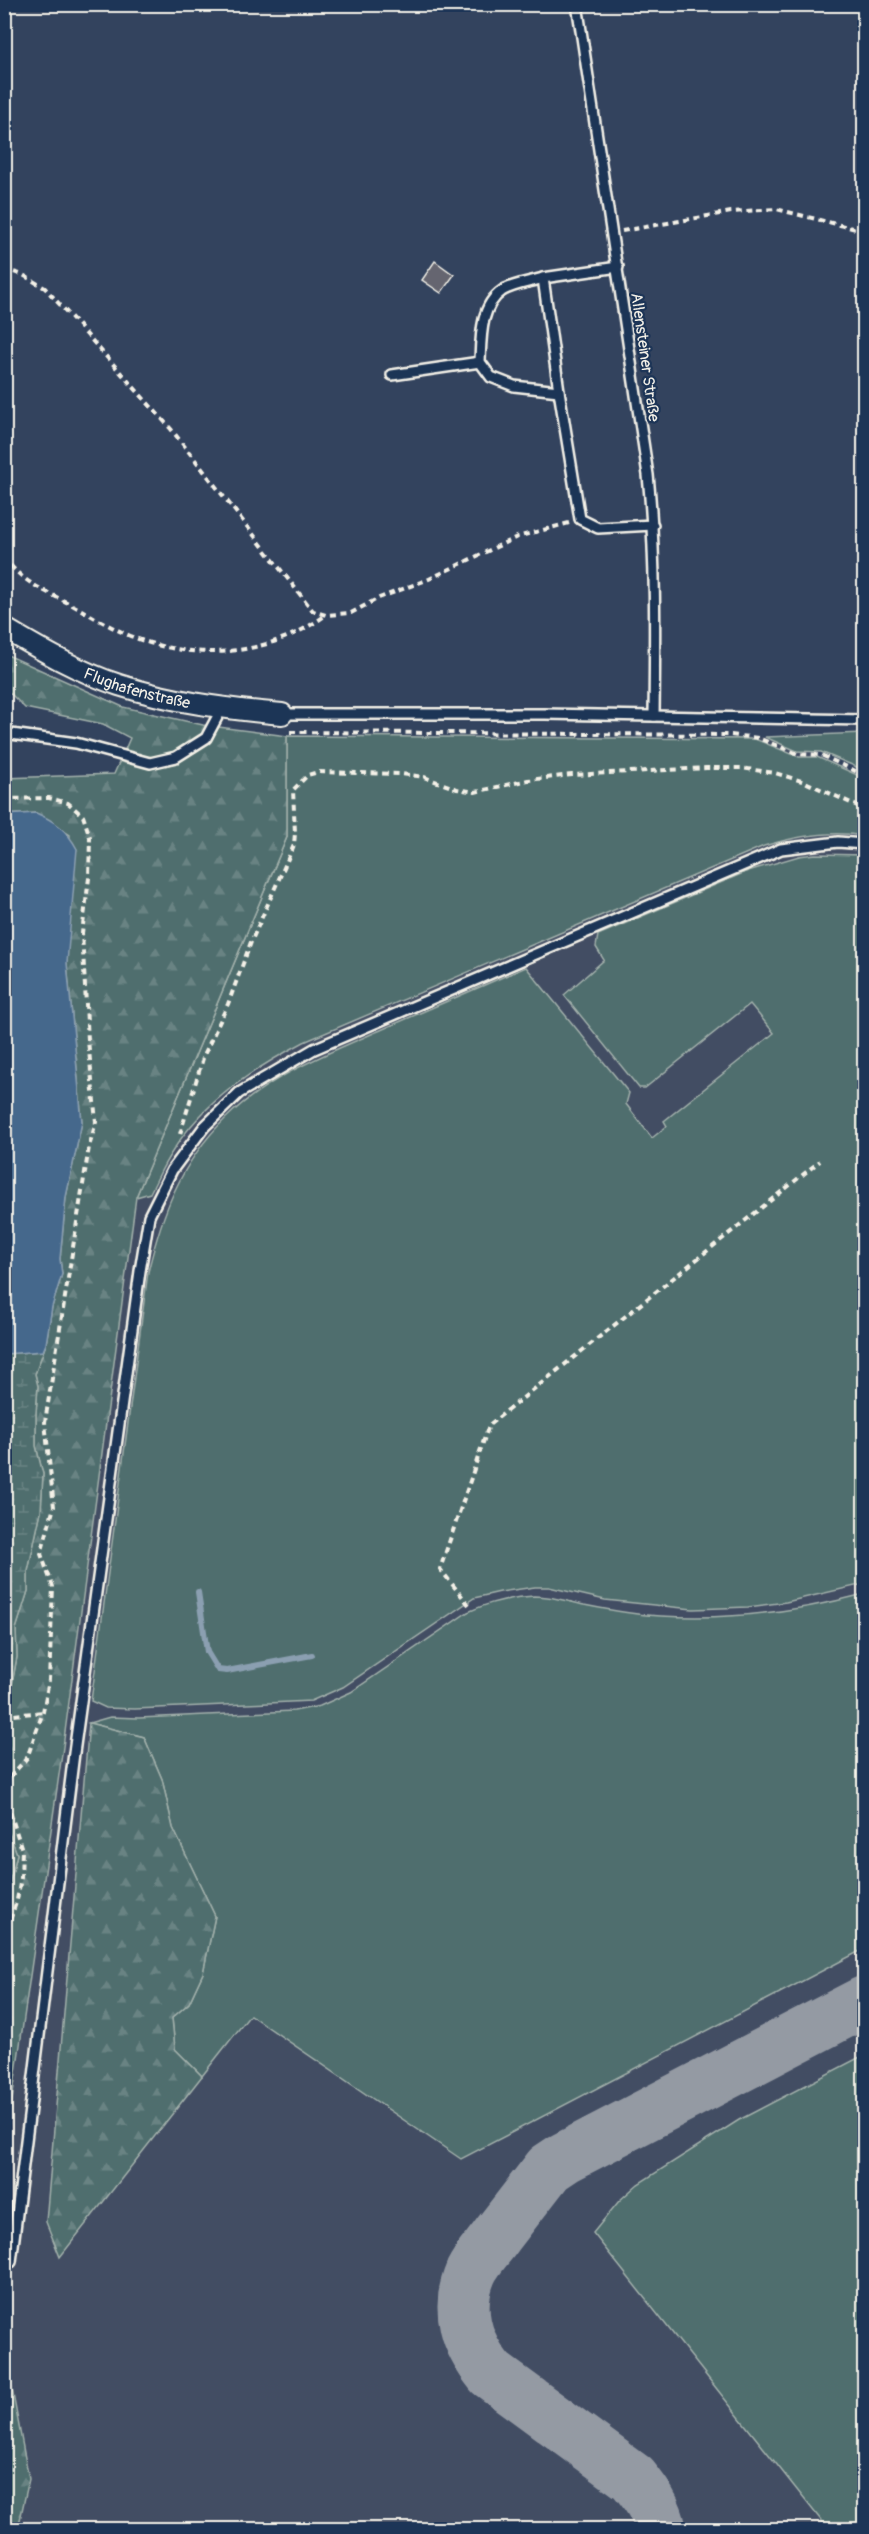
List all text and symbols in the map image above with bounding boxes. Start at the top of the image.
street label: Allensteiner Straße [626,291,664,423]
street label: Flughafenstraße [81,664,192,713]

